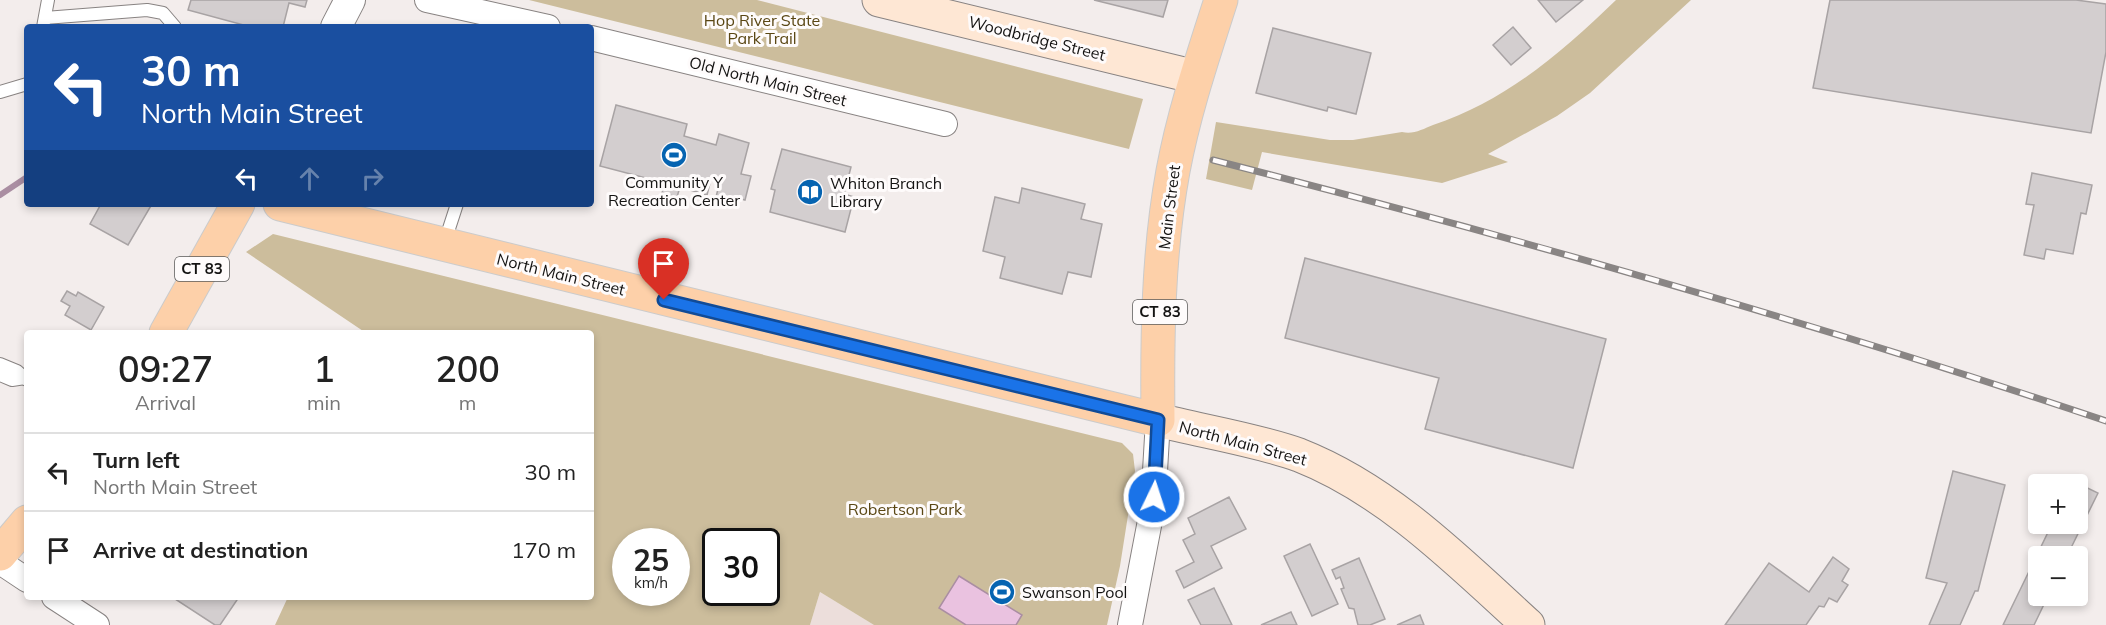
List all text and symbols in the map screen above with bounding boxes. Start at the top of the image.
park label: Hop River State Park Trail [704,10,820,48]
street label: Woodbridge Street [967,11,1108,65]
text: 30 m [141,44,241,97]
icon: left [42,48,120,126]
street label: Old North Main Street [687,52,849,110]
text: North Main Street [141,96,363,130]
sports icon: Community Y Recreation Center [659,140,689,170]
icon: left [230,162,263,195]
icon: ahead [293,162,326,195]
icon: right [356,162,389,195]
street label: Main Street [1154,163,1184,250]
place label: Community Y Recreation Center [608,172,740,210]
place label: Whiton Branch Library [830,173,942,211]
library icon: Whiton Branch Library [795,177,825,207]
pin [638,238,689,300]
icon: arrive [647,247,680,280]
street label: North Main Street [495,248,628,300]
road number: CT 83 [175,257,229,281]
road number: CT 83 [1133,300,1187,324]
text: 09:27 [118,346,213,391]
text: 1 [313,346,335,391]
text: 200 [435,346,500,391]
text: Arrival [135,390,196,415]
text: min [307,390,341,415]
text: m [459,390,476,415]
street label: North Main Street [1177,416,1309,470]
text: Turn left [93,446,180,474]
icon: left [42,456,75,489]
text: 30 m [525,458,576,486]
position arrow [1122,465,1186,529]
text: North Main Street [93,474,257,499]
map controls [2028,474,2088,606]
button: + [2028,474,2088,534]
park label: Robertson Park [848,499,963,519]
speed limit sign: 30 [702,528,780,606]
icon: arrive [42,534,75,567]
text: Arrive at destination [93,536,308,564]
text: 170 m [511,536,576,564]
text: 25 [633,541,669,579]
button: − [2028,546,2088,606]
text: km/h [634,573,668,592]
sports icon: Swanson Pool [987,577,1017,607]
place label: Swanson Pool [1022,582,1127,602]

